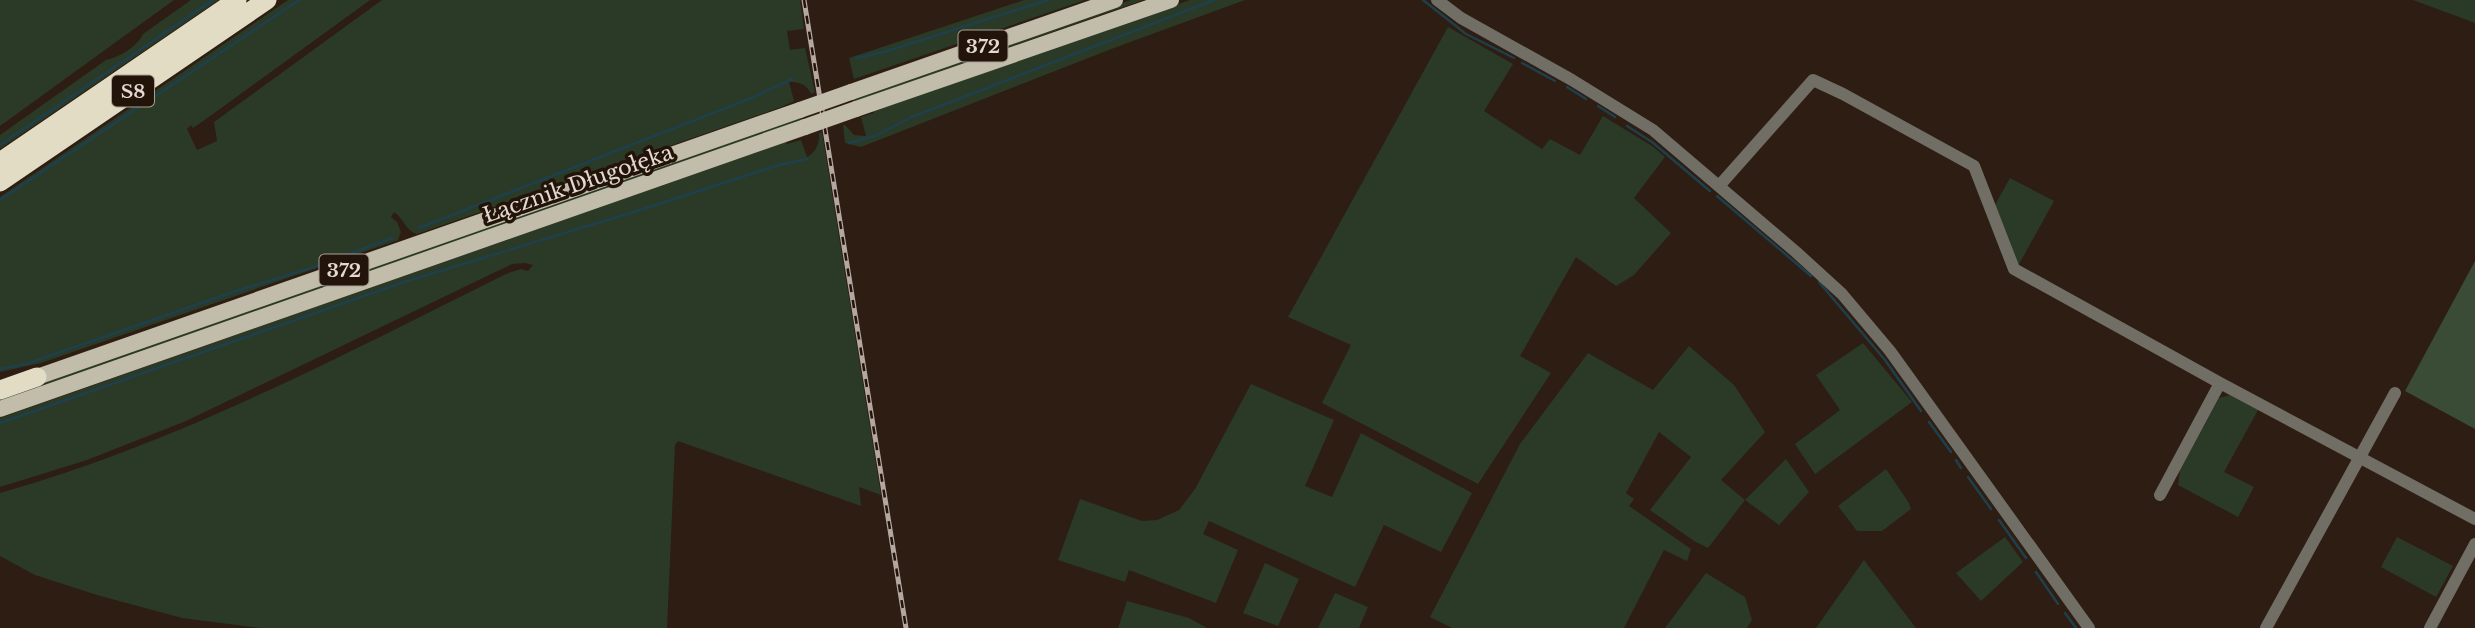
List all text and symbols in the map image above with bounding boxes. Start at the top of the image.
road number: 372 [958,30,1007,61]
road number: S8 [112,76,154,106]
street label: Łącznik Długołęka [480,139,677,229]
road number: 372 [320,254,368,286]

